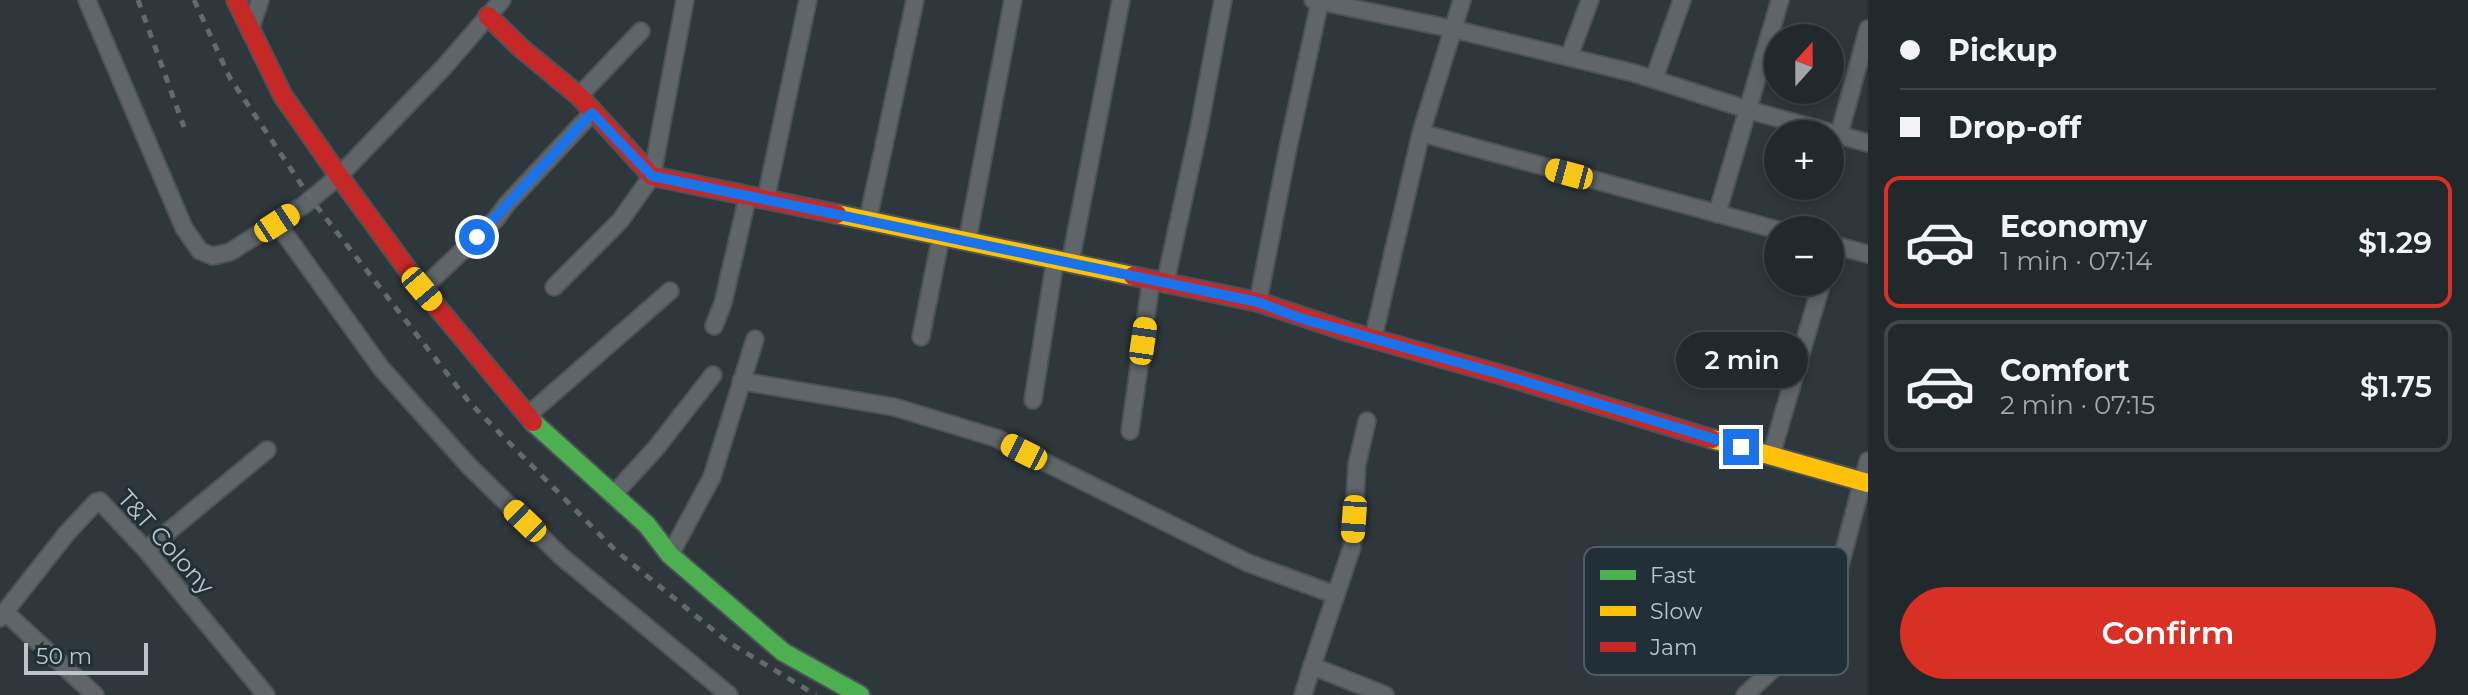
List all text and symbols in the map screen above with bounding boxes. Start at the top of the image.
north arrow [1764,24,1844,104]
map controls [1764,24,1844,296]
text: Pickup [1948,32,2057,69]
text: Drop-off [1948,109,2081,146]
button: + [1764,120,1844,200]
car [1543,156,1595,192]
car [250,200,304,246]
icon: car [1904,206,1976,278]
text: Economy [2000,208,2147,245]
button: − [1764,216,1844,296]
route start [459,219,495,255]
text: $1.29 [2358,224,2432,261]
text: 1 min · 07:14 [2000,245,2152,277]
car [397,263,447,315]
car [1128,316,1158,366]
callout: 2 min [1675,331,1807,387]
text: 2 min [1704,344,1780,376]
icon: car [1904,350,1976,422]
text: Comfort [2000,352,2130,389]
text: $1.75 [2360,368,2432,405]
text: 2 min · 07:15 [2000,389,2155,421]
route end [1723,429,1759,465]
car [997,430,1051,474]
street label: T&T Colony [112,484,220,600]
car [1340,494,1368,544]
car [499,496,551,546]
legend [1584,547,1848,675]
text: Fast [1650,562,1696,589]
button: Confirm [1900,587,2436,679]
text: Slow [1650,598,1703,625]
text: Jam [1649,634,1697,661]
scale bar [24,639,148,675]
text: 50 m [36,643,92,670]

